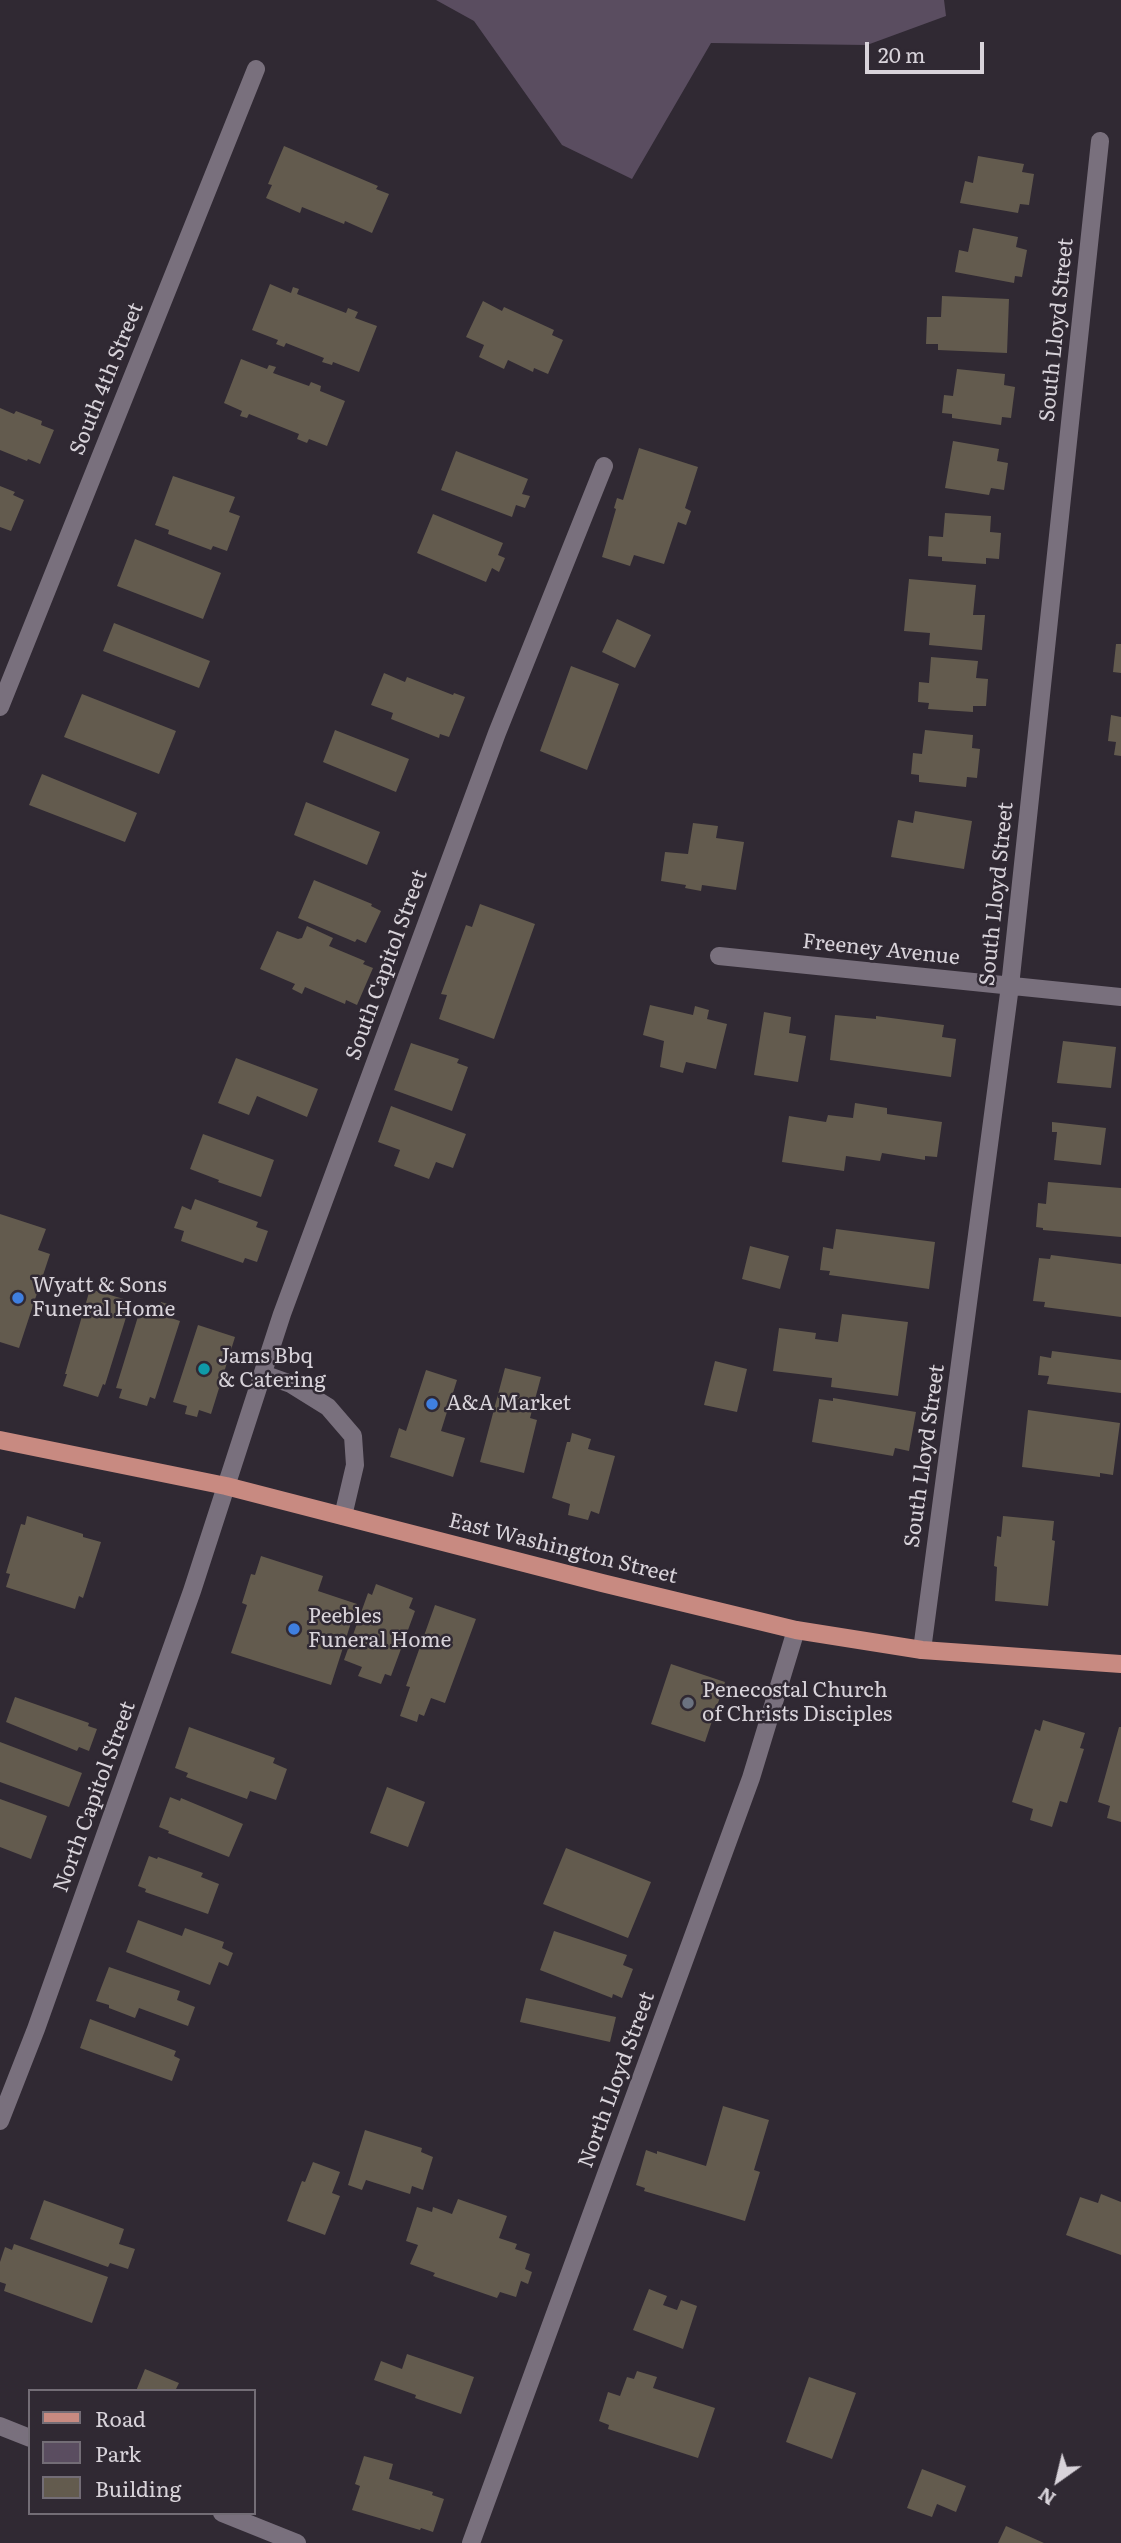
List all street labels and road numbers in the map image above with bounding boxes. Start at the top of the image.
street label: South Lloyd Street [1035,237,1079,423]
street label: South 4th Street [65,299,149,459]
street label: South Lloyd Street [975,801,1019,987]
street label: South Capitol Street [341,866,433,1064]
street label: Freeney Avenue [801,929,961,971]
street label: South Lloyd Street [900,1363,950,1549]
street label: East Washington Street [446,1508,680,1590]
street label: North Capitol Street [49,1698,141,1896]
street label: North Lloyd Street [573,1988,661,2172]

